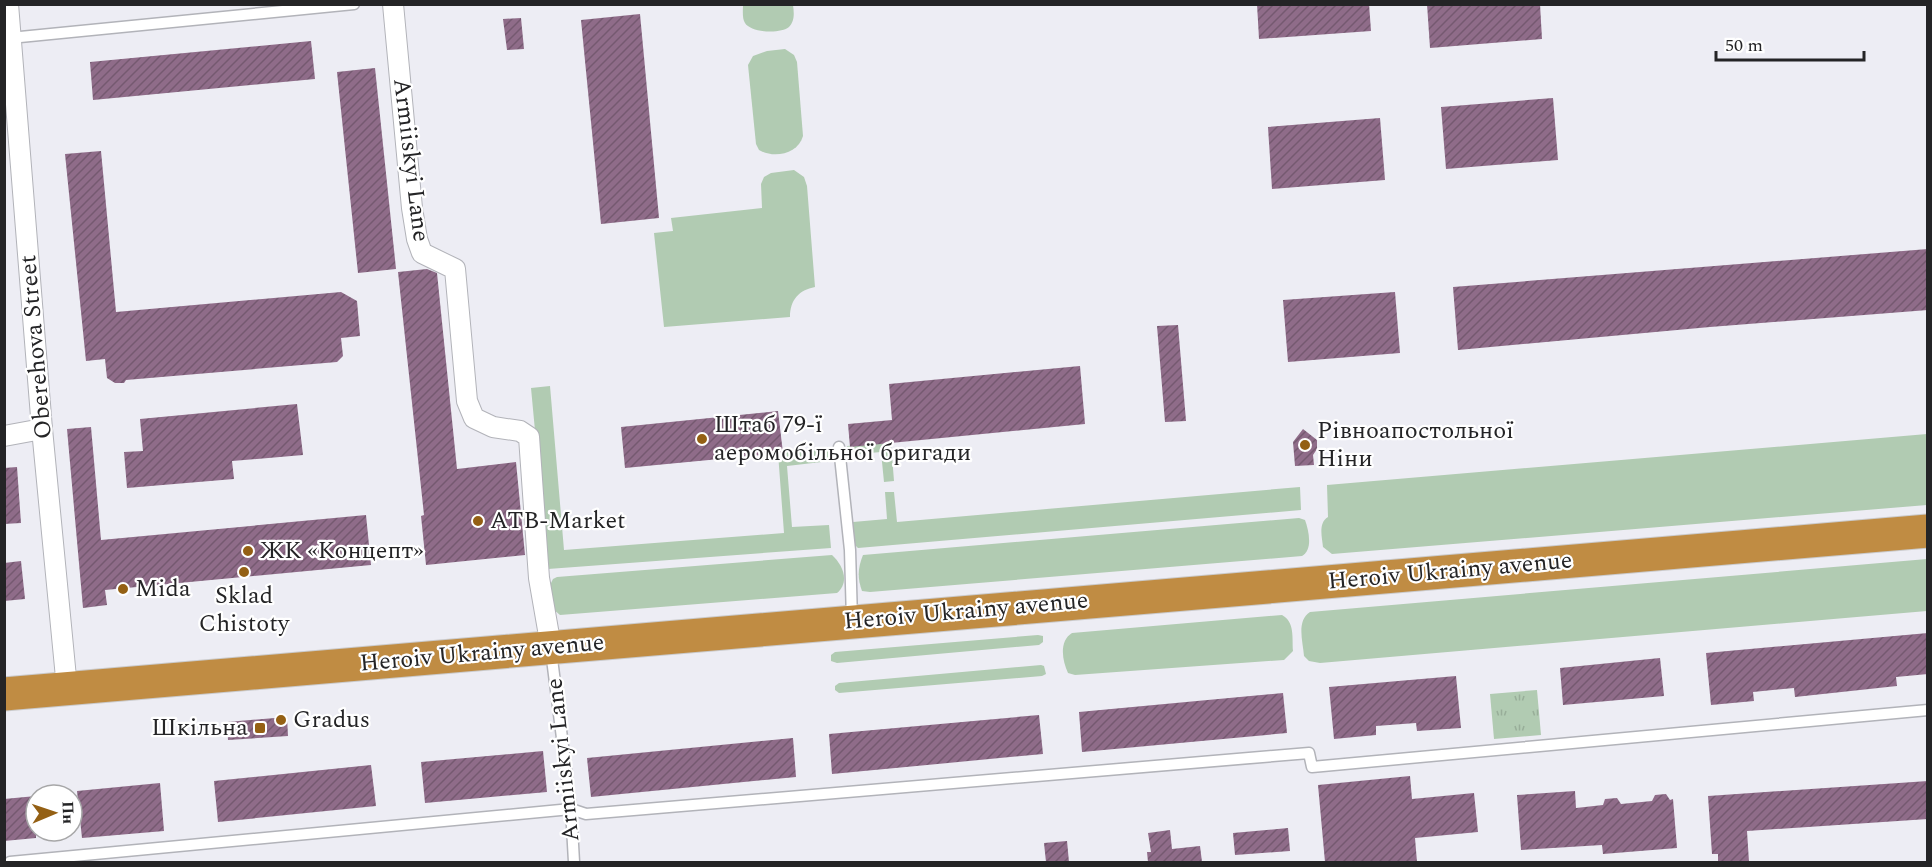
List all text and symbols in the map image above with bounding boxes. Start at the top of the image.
scale bar [1716,24,1864,62]
text: 50 m [1725,32,1763,59]
street label: Armiiskyi Lane [383,76,439,244]
street label: Oberehova Street [10,253,62,441]
place label: Штаб 79-ї аеромобільної бригади [714,407,971,471]
place label: Рівноапостольної Ніни [1317,413,1514,477]
marker: Штаб 79-ї аеромобільної бригади [695,432,709,446]
marker: Рівноапостольної Ніни [1298,438,1312,452]
place label: ATB-Market [490,503,626,539]
marker: ATB-Market [471,514,485,528]
place label: ЖК «Концепт» [260,533,424,569]
street label: Heroiv Ukrainy avenue [1326,542,1574,600]
marker: ЖК «Концепт» [241,544,255,558]
marker: Sklad Chistoty [237,565,251,579]
place label: Mida [135,571,191,607]
place label: Sklad Chistoty [199,578,291,642]
marker: Mida [116,582,130,596]
street label: Heroiv Ukrainy avenue [842,582,1090,640]
street label: Heroiv Ukrainy avenue [358,624,606,682]
street label: Armiiskyi Lane [537,676,589,844]
place label: Gradus [293,702,370,738]
place label: Шкільна [151,710,248,746]
marker: Gradus [274,713,288,727]
marker: Шкільна [253,721,267,735]
north arrow [24,783,84,843]
text: Пн [56,801,80,824]

